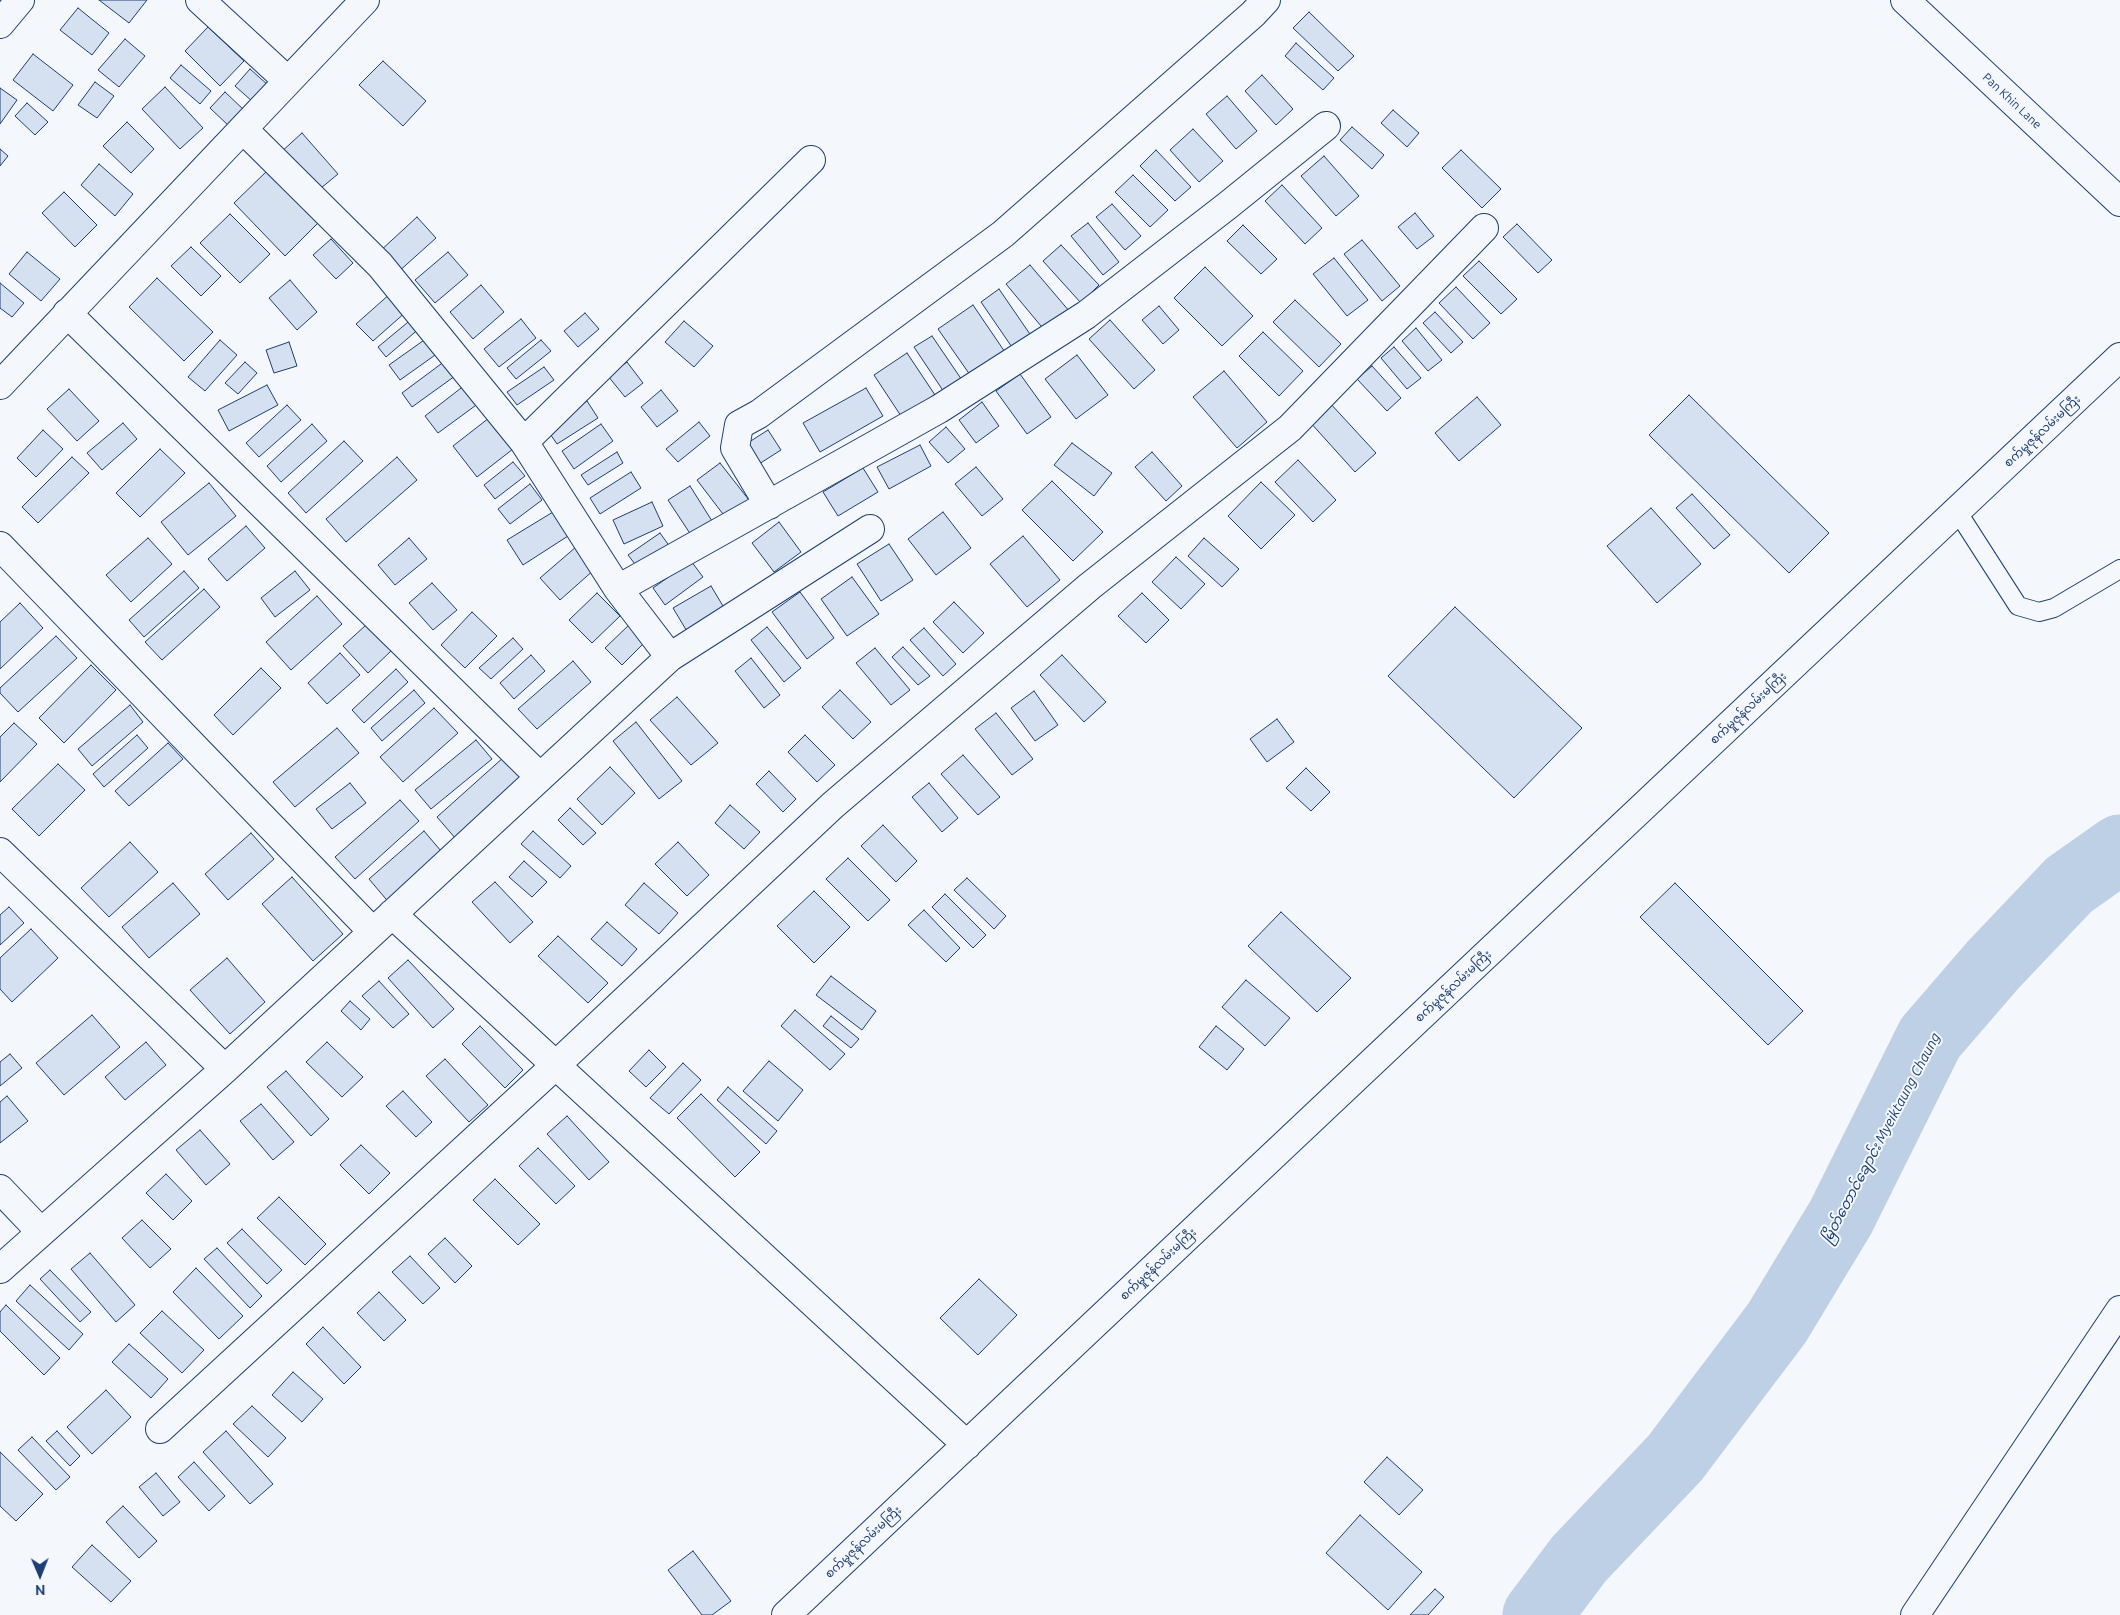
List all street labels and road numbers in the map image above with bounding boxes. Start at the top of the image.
street label: Pan Khin Lane [1980,70,2044,132]
street label: စက်မှုဇုန်လမ်းမကြီး [2001,392,2083,470]
street label: စက်မှုဇုန်လမ်းမကြီး [1707,669,1789,747]
street label: စက်မှုဇုန်လမ်းမကြီး [1412,947,1494,1025]
street label: စက်မှုဇုန်လမ်းမကြီး [1117,1225,1199,1303]
street label: စက်မှုဇုန်လမ်းမကြီး [822,1503,904,1581]

